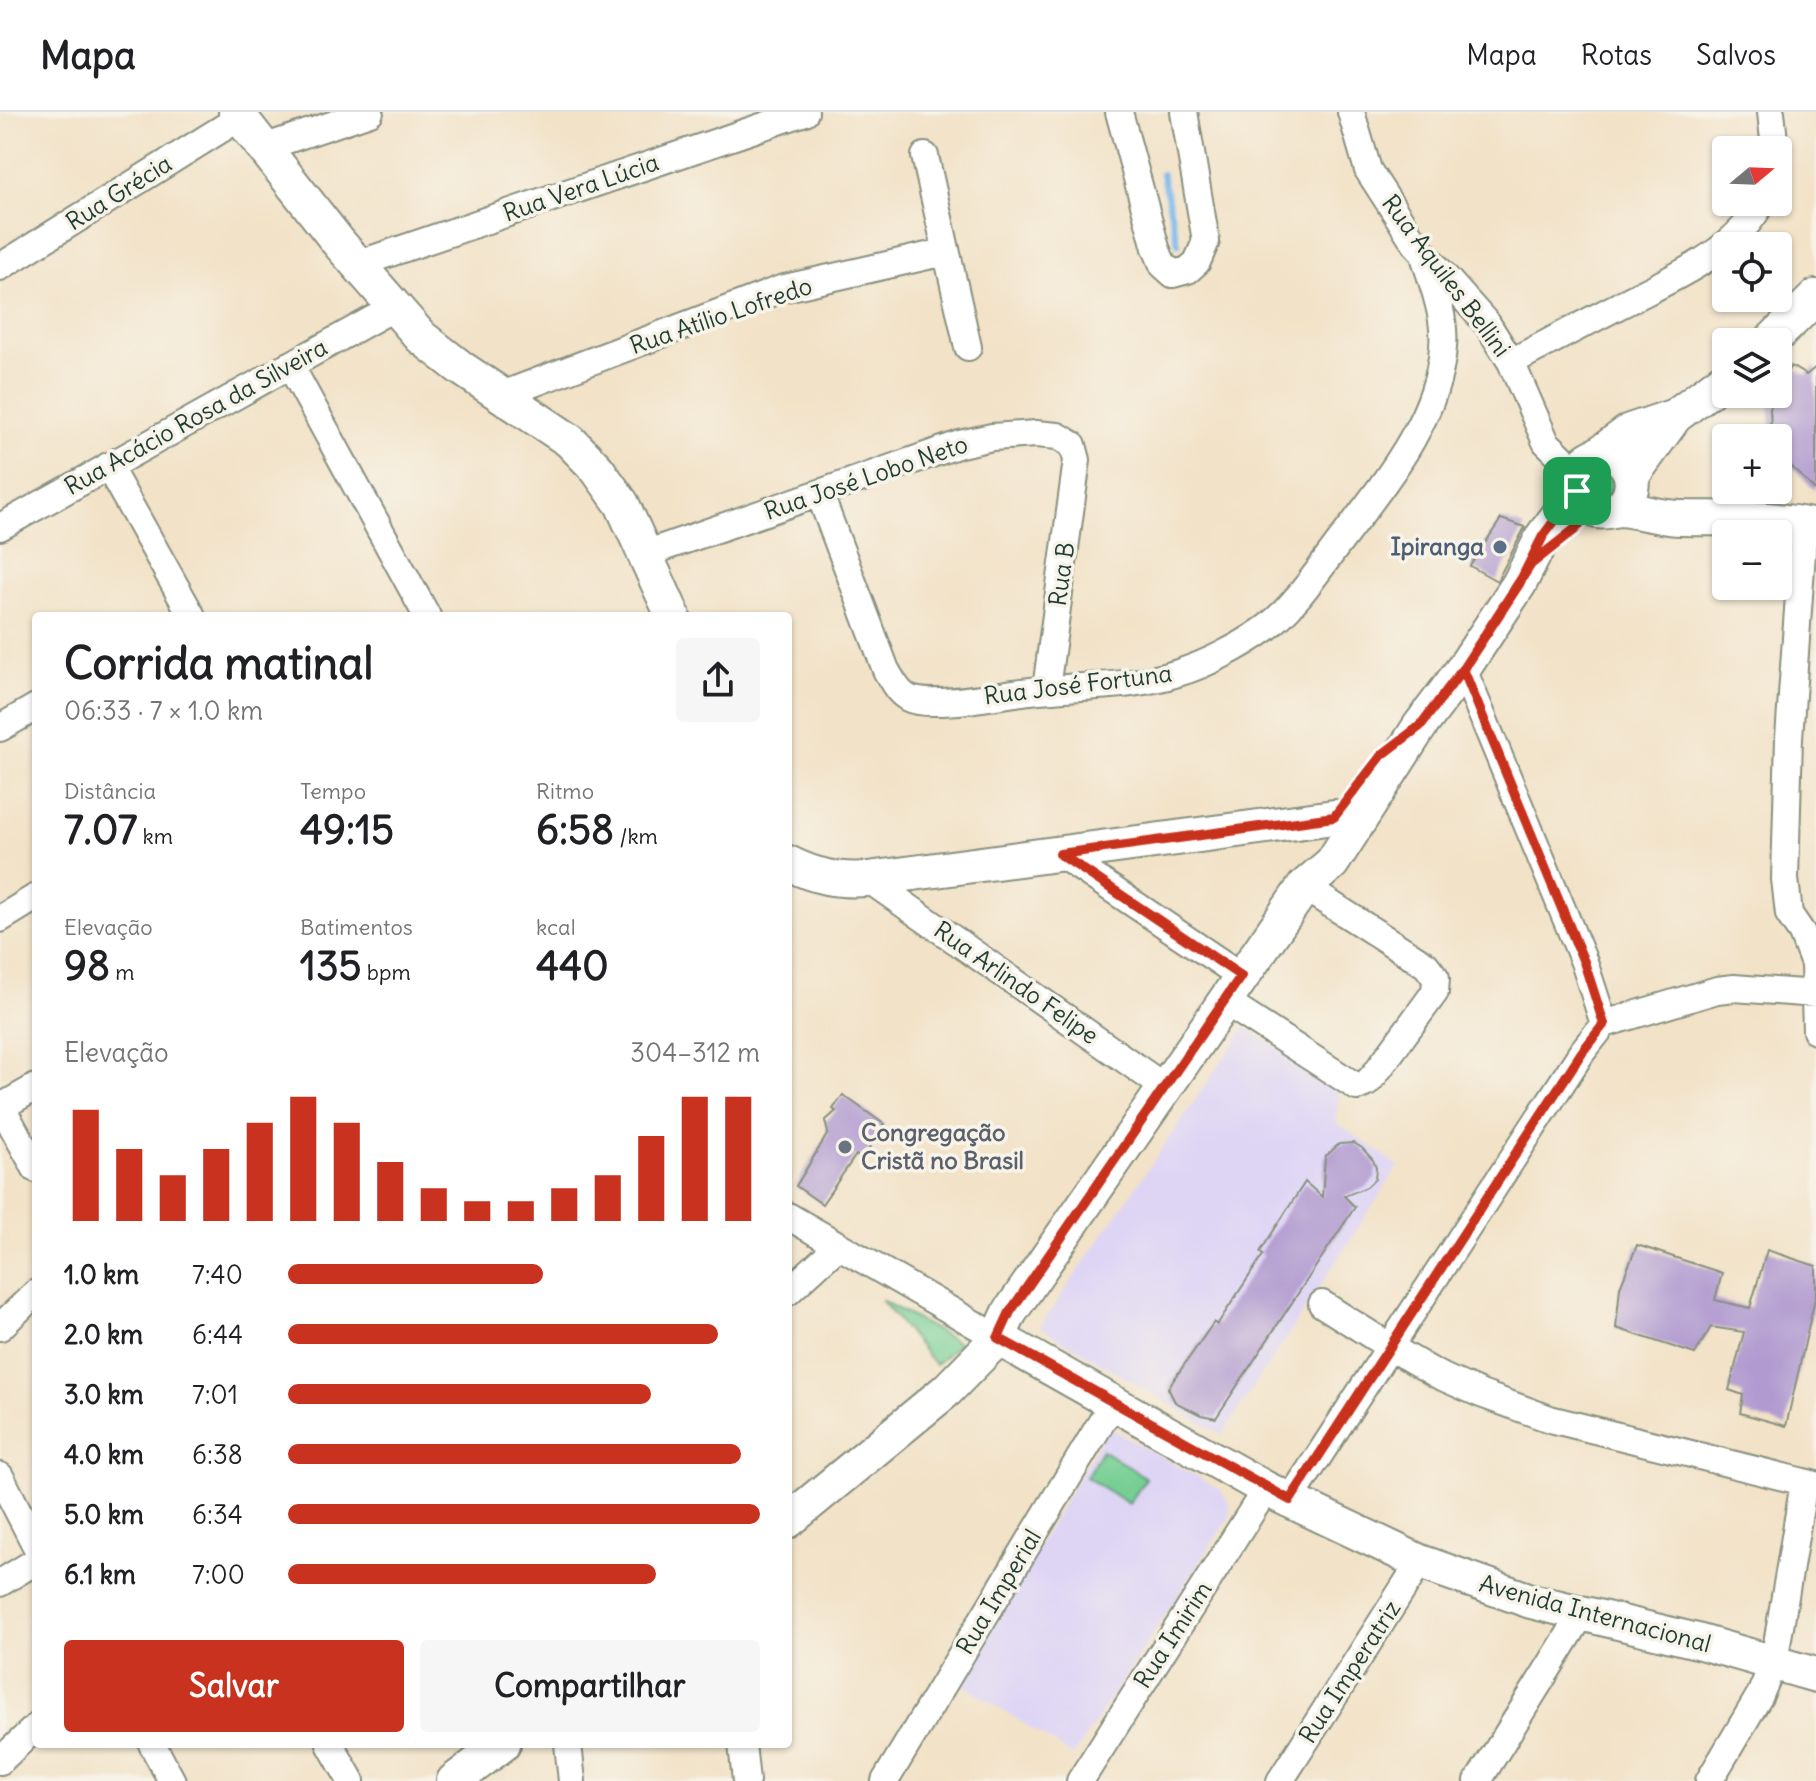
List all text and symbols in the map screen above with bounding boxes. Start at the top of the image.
text: Mapa [40,32,136,79]
text: Mapa [1466,37,1537,73]
text: Rotas [1581,37,1652,73]
text: Salvos [1696,37,1776,73]
north arrow [1712,136,1792,216]
map controls [1712,136,1792,600]
street label: Rua Vera Lúcia [499,146,662,228]
street label: Rua Grécia [60,148,177,236]
street label: Rua Aquiles Bellini [1376,188,1518,363]
button: locate [1712,232,1792,312]
street label: Rua Atílio Lofredo [626,270,816,360]
button: layers [1712,328,1792,408]
street label: Rua Acácio Rosa da Silveira [59,331,332,501]
button: + [1712,424,1792,504]
street label: Rua José Lobo Neto [760,428,971,526]
pin [1543,457,1611,525]
icon: arrive [1555,469,1599,513]
button: − [1712,520,1792,600]
place label: Ipiranga [1390,531,1484,561]
marker: Ipiranga [1491,538,1509,556]
street label: Rua B [1042,540,1080,608]
text: Corrida matinal [64,636,373,691]
button: share [676,638,760,722]
street label: Rua José Fortuna [982,658,1174,710]
text: 06:33 · 7 × 1.0 km [64,694,263,727]
text: Distância [64,777,156,805]
text: Tempo [300,777,366,805]
text: Ritmo [536,777,594,805]
text: 7.07 [64,805,137,855]
text: 49:15 [300,805,394,855]
text: 6:58 [536,805,614,855]
text: km [137,822,173,850]
text: /km [614,822,658,850]
text: Elevação [64,913,153,941]
text: Batimentos [300,913,413,941]
text: kcal [536,913,576,941]
street label: Rua Arlindo Felipe [928,914,1105,1050]
text: 98 [64,941,110,991]
text: 135 [300,941,362,991]
text: 440 [536,941,609,991]
text: m [110,958,135,986]
text: bpm [362,958,411,986]
text: Elevação [64,1036,169,1069]
text: 304–312 m [630,1036,760,1069]
place label: Congregação Cristã no Brasil [861,1117,1024,1175]
marker: Congregação Cristã no Brasil [836,1138,854,1156]
text: 1.0 km [64,1258,139,1291]
text: 7:40 [192,1258,243,1291]
text: 2.0 km [64,1318,143,1351]
text: 6:44 [192,1318,243,1351]
text: 3.0 km [64,1378,144,1411]
text: 7:01 [192,1378,238,1411]
text: 4.0 km [64,1438,144,1471]
text: 6:38 [192,1438,243,1471]
text: 5.0 km [64,1498,144,1531]
text: 6:34 [192,1498,243,1531]
street label: Rua Imperial [949,1523,1047,1660]
text: 6.1 km [64,1558,136,1591]
text: 7:00 [192,1558,245,1591]
street label: Avenida Internacional [1476,1568,1714,1658]
street label: Rua Imirim [1127,1575,1218,1694]
street label: Rua Imperatriz [1292,1594,1407,1749]
button: Salvar [64,1640,404,1732]
button: Compartilhar [420,1640,760,1732]

